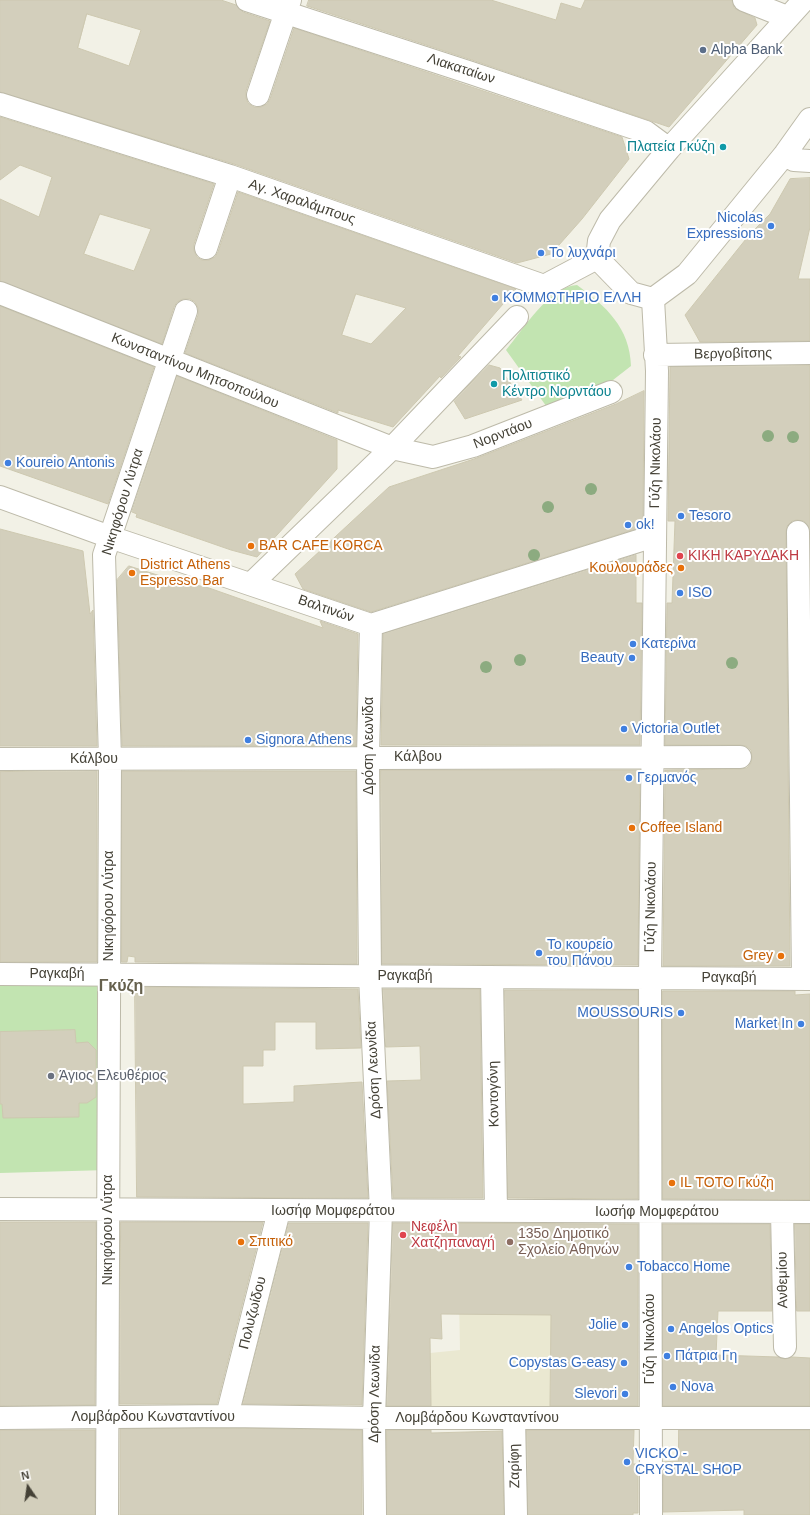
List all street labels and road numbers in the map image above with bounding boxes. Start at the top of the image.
street label: Λιακαταίων [425,50,497,88]
street label: Αγ. Χαραλάμπους [246,176,358,228]
street label: Κωνσταντίνου Μητσοπούλου [109,330,281,412]
street label: Βεργοβίτσης [694,345,772,363]
street label: Νορντάου [471,415,535,453]
street label: Γύζη Νικολάου [647,417,665,509]
street label: Νικηφόρου Λύτρα [99,447,147,557]
street label: Βαλτινών [296,592,356,626]
street label: Δρόση Λεωνίδα [361,697,377,795]
street label: Κάλβου [394,749,442,765]
street label: Κάλβου [70,751,118,767]
street label: Νικηφόρου Λύτρα [101,851,117,961]
street label: Γύζη Νικολάου [642,861,660,953]
street label: Ραγκαβή [29,966,85,982]
street label: Ραγκαβή [377,968,433,984]
street label: Ραγκαβή [701,970,757,986]
street label: Δρόση Λεωνίδα [363,1021,385,1119]
street label: Κοντογόνη [485,1061,503,1127]
street label: Νικηφόρου Λύτρα [100,1175,116,1285]
street label: Ιωσήφ Μομφεράτου [271,1203,395,1219]
street label: Ιωσήφ Μομφεράτου [595,1204,719,1220]
street label: Ανθεμίου [774,1251,792,1309]
street label: Πολυζωίδου [236,1275,270,1351]
street label: Γύζη Νικολάου [642,1294,658,1384]
street label: Δρόση Λεωνίδα [366,1345,384,1443]
street label: Λομβάρδου Κωνσταντίνου [71,1409,235,1425]
street label: Λομβάρδου Κωνσταντίνου [395,1410,559,1426]
street label: Ζαρίφη [506,1444,524,1488]

